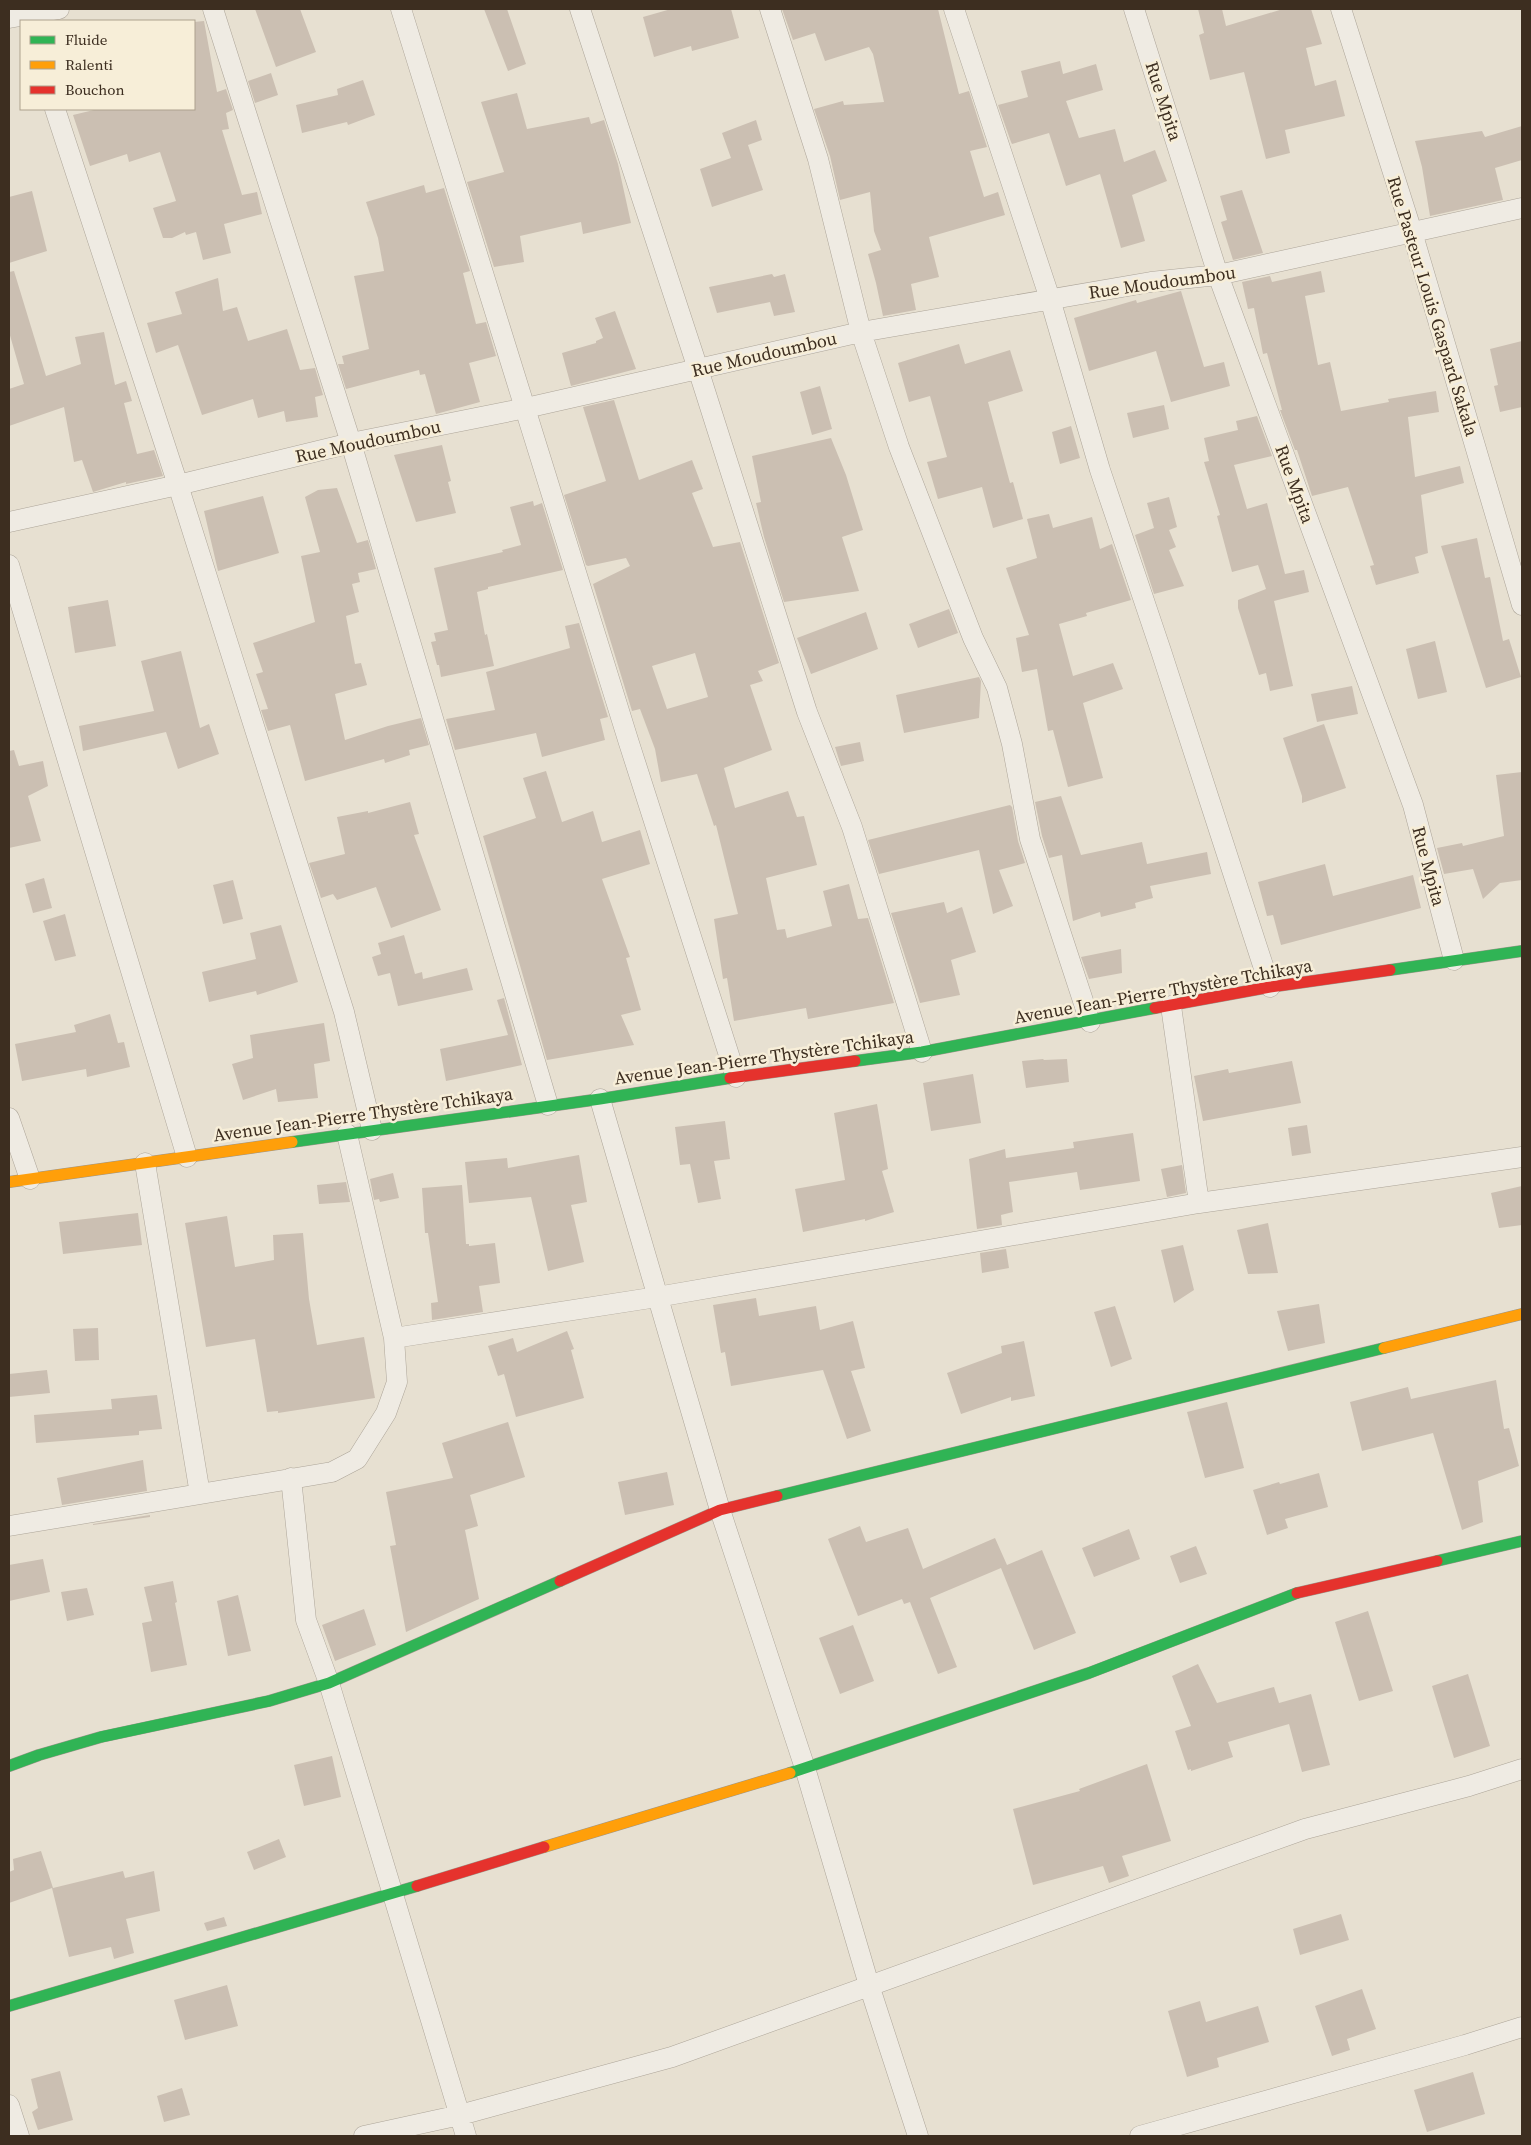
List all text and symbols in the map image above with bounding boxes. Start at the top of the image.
legend [20,20,195,110]
text: Fluide [65,29,108,50]
text: Ralenti [65,54,113,75]
street label: Rue Mpita [1139,58,1189,145]
text: Bouchon [65,79,125,100]
street label: Rue Pasteur Louis Gaspard Sakala [1381,173,1485,440]
street label: Rue Moudoumbou [1087,259,1237,305]
street label: Rue Moudoumbou [689,325,839,383]
street label: Rue Moudoumbou [293,413,443,469]
street label: Rue Mpita [1269,441,1321,527]
street label: Rue Mpita [1406,823,1452,910]
street label: Avenue Jean-Pierre Thystère Tchikaya [1012,952,1315,1030]
street label: Avenue Jean-Pierre Thystère Tchikaya [613,1023,916,1090]
street label: Avenue Jean-Pierre Thystère Tchikaya [212,1080,515,1147]

